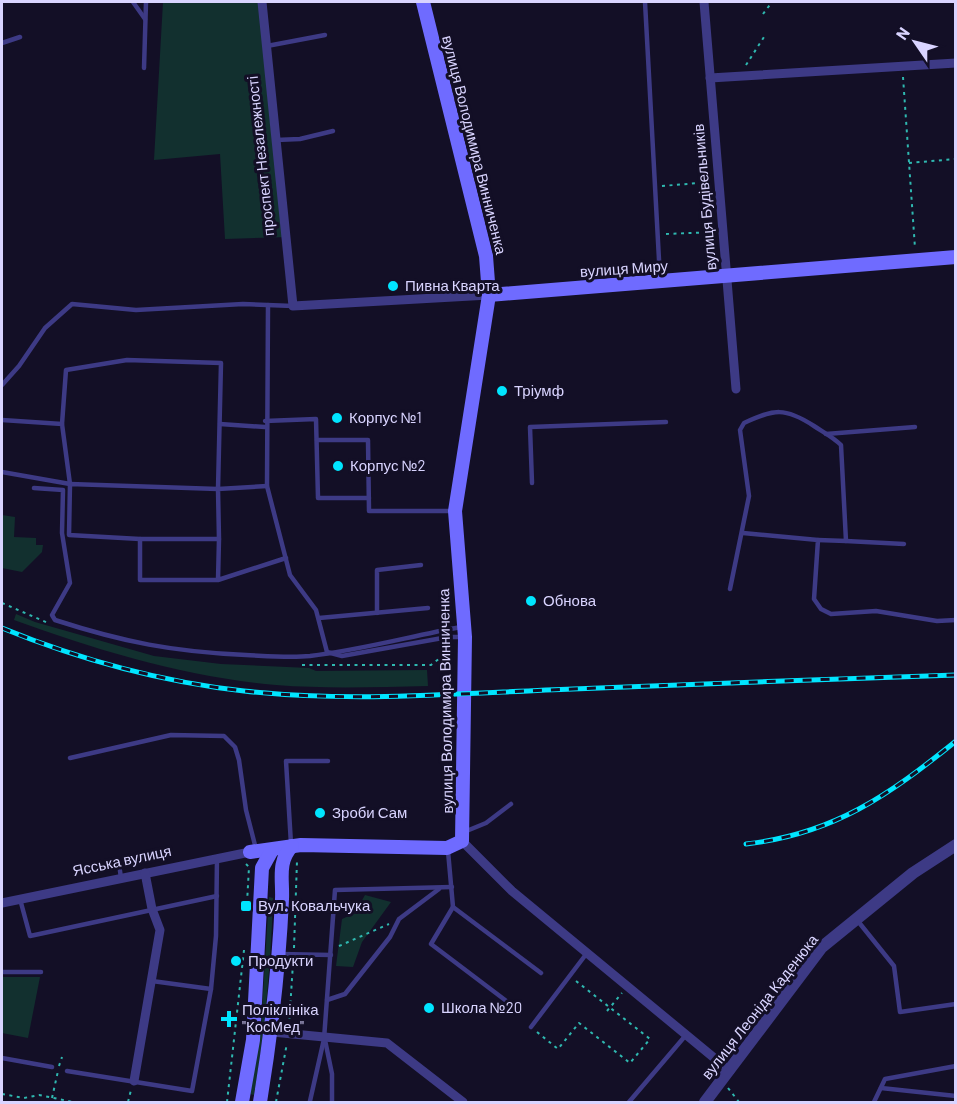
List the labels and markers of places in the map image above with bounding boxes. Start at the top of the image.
place label: Пивна Кварта [405,276,500,294]
marker: Пивна Кварта [386,279,400,293]
place label: Тріумф [514,381,564,399]
marker: Тріумф [495,384,509,398]
place label: Корпус №1 [349,408,422,426]
marker: Корпус №1 [330,411,344,425]
place label: Корпус №2 [350,456,426,474]
marker: Корпус №2 [331,459,345,473]
place label: Обнова [543,591,597,609]
marker: Обнова [524,594,538,608]
place label: Зроби Сам [332,803,407,821]
marker: Зроби Сам [313,806,327,820]
place label: Вул. Ковальчука [258,896,371,914]
marker: Вул. Ковальчука [239,899,253,913]
place label: Продукти [248,951,313,969]
marker: Продукти [229,954,243,968]
place label: Школа №20 [441,998,522,1016]
place label: Поліклініка "КосМед" [242,1000,319,1035]
marker: Школа №20 [422,1001,436,1015]
marker: Поліклініка "КосМед" [220,1010,238,1028]

